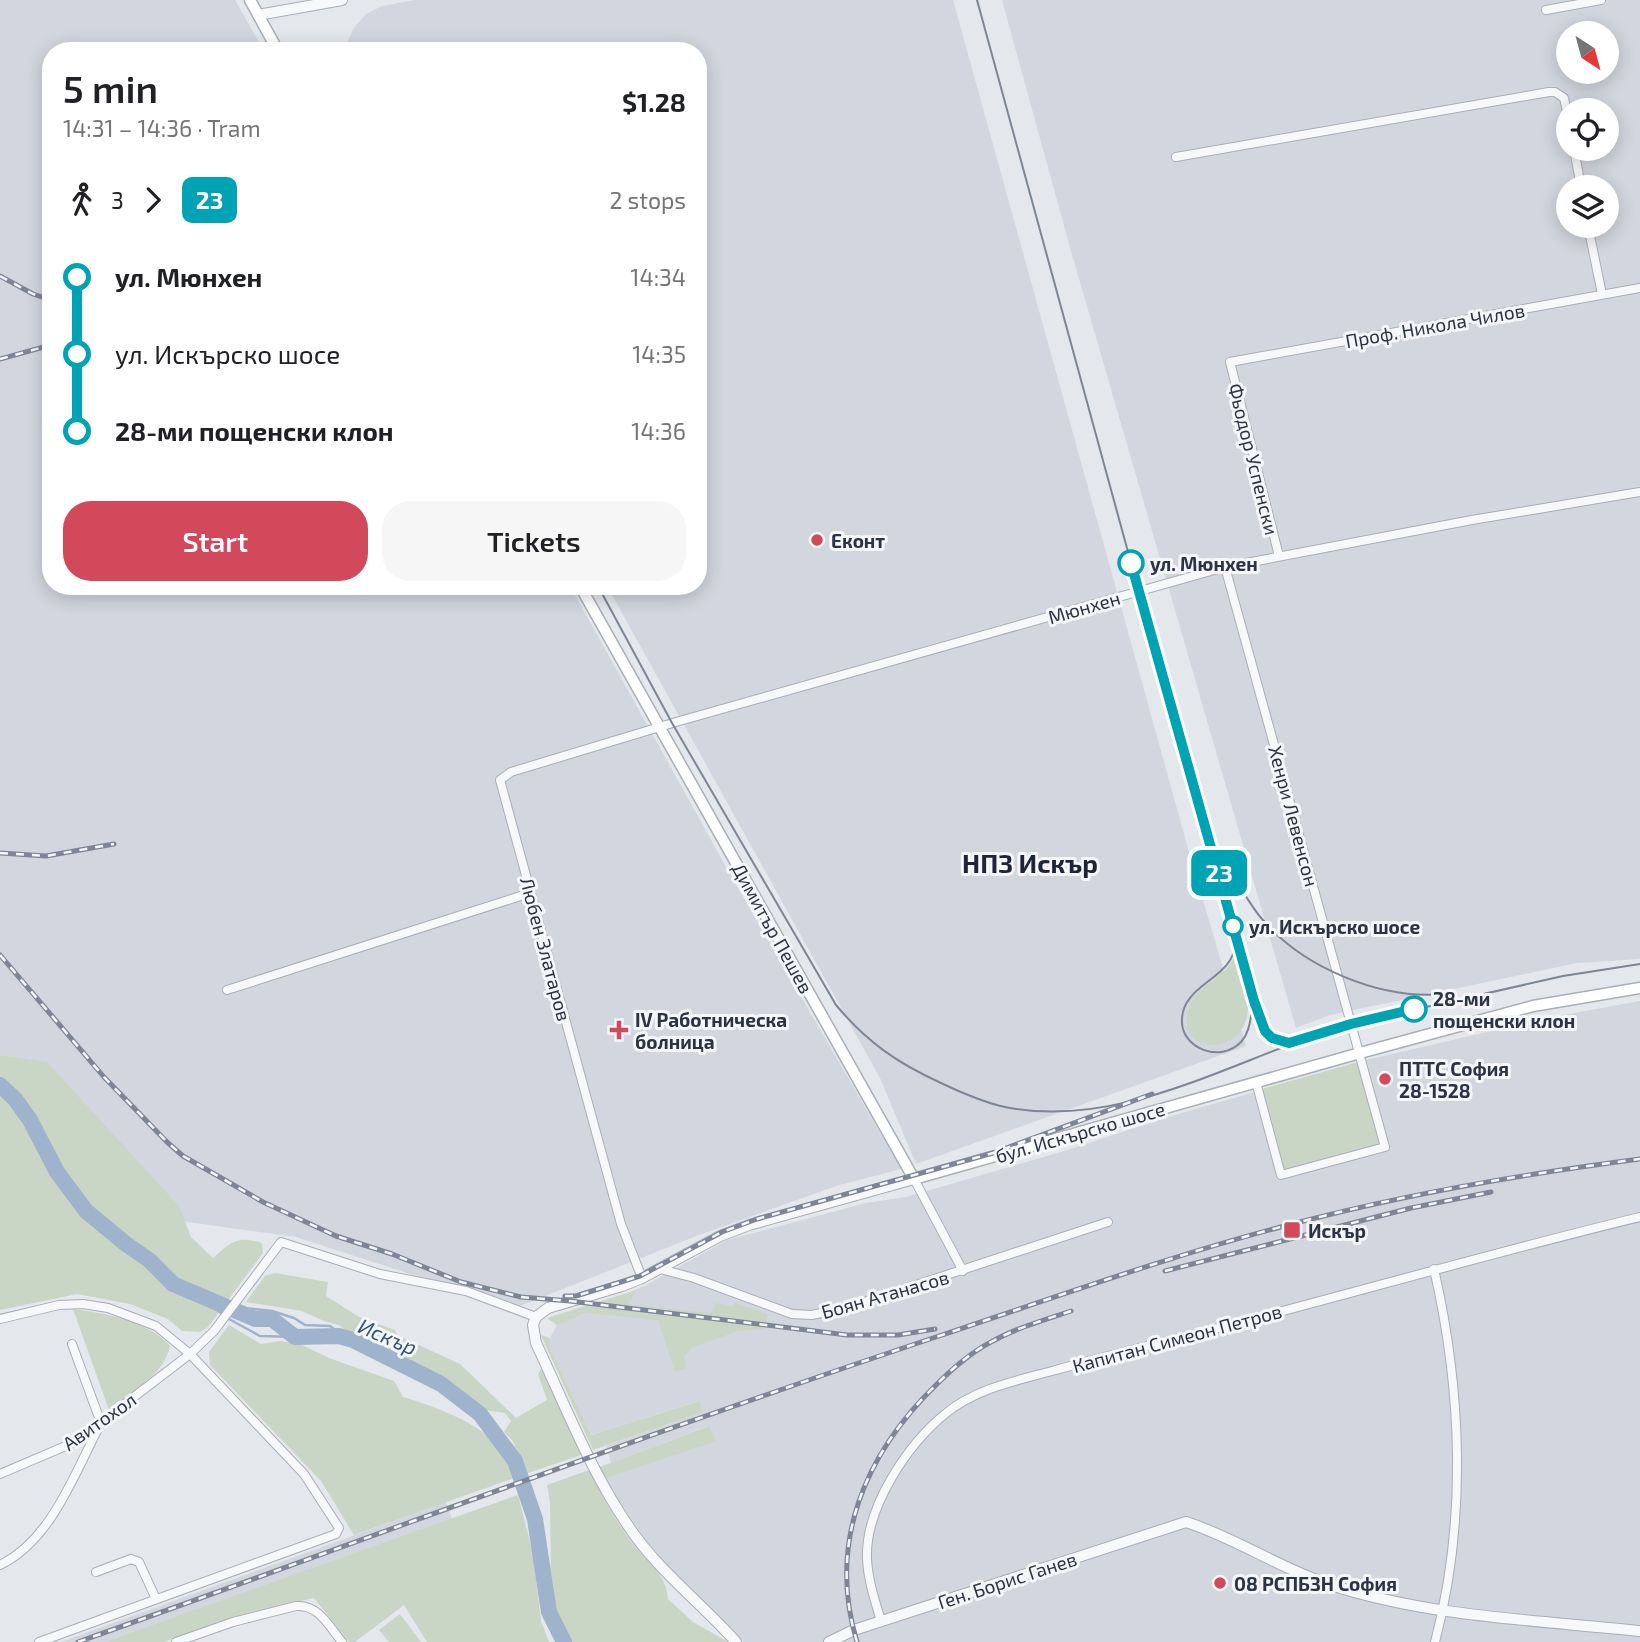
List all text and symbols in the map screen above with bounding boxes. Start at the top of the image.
north arrow [1556,21,1619,84]
map controls [1556,21,1619,238]
text: 5 min [63,65,158,111]
text: $1.28 [622,86,686,117]
button: locate [1556,98,1619,161]
text: 14:31 – 14:36 · Tram [63,114,261,142]
button: layers [1556,175,1619,238]
icon: walk [63,181,101,219]
icon: forward [134,181,172,219]
text: 23 [196,185,223,214]
text: 3 [111,186,124,214]
text: 2 stops [609,186,686,214]
text: ул. Мюнхен [115,261,262,292]
text: 14:34 [630,263,686,291]
street label: Проф. Никола Чилов [1343,298,1527,352]
text: ул. Искърско шосе [115,338,340,369]
text: 14:35 [632,340,686,368]
street label: Фьодор Успенски [1224,381,1284,537]
text: 28-ми пощенски клон [115,415,394,446]
text: 14:36 [631,417,686,445]
button: Start [63,501,368,581]
button: Tickets [382,501,686,581]
place label: Еконт [831,529,885,552]
marker: Еконт [809,532,825,548]
marker: ул. Мюнхен [1118,550,1144,576]
place label: ул. Мюнхен [1150,552,1258,575]
street label: Мюнхен [1045,586,1123,628]
street label: Хенри Левенсон [1264,743,1324,889]
district label: НПЗ Искър [962,847,1098,878]
line badge: 23 [1188,850,1250,896]
text: 23 [1205,858,1233,887]
street label: Димитър Пешев [728,859,818,997]
street label: Любен Златаров [516,875,576,1023]
place label: ул. Искърско шосе [1249,915,1420,938]
marker: ул. Искърско шосе [1223,916,1243,936]
place label: 28-ми пощенски клон [1433,987,1575,1032]
marker: 28-ми пощенски клон [1401,996,1427,1022]
place label: IV Работническа болница [635,1008,787,1053]
marker: IV Работническа болница [609,1020,629,1040]
place label: ПТТС София 28-1528 [1399,1057,1509,1102]
marker: ПТТС София 28-1528 [1377,1071,1393,1087]
street label: бул. Искърско шосе [993,1097,1168,1168]
place label: Искър [1308,1219,1366,1242]
marker: Искър [1282,1220,1302,1240]
street label: Боян Атанасов [819,1265,951,1323]
street label: Капитан Симеон Петров [1070,1299,1284,1377]
water label: Искър [355,1313,421,1359]
street label: Авитохол [58,1387,140,1455]
street label: Ген. Борис Ганев [935,1547,1079,1613]
place label: 08 РСПБЗН София [1234,1572,1397,1595]
marker: 08 РСПБЗН София [1212,1575,1228,1591]

